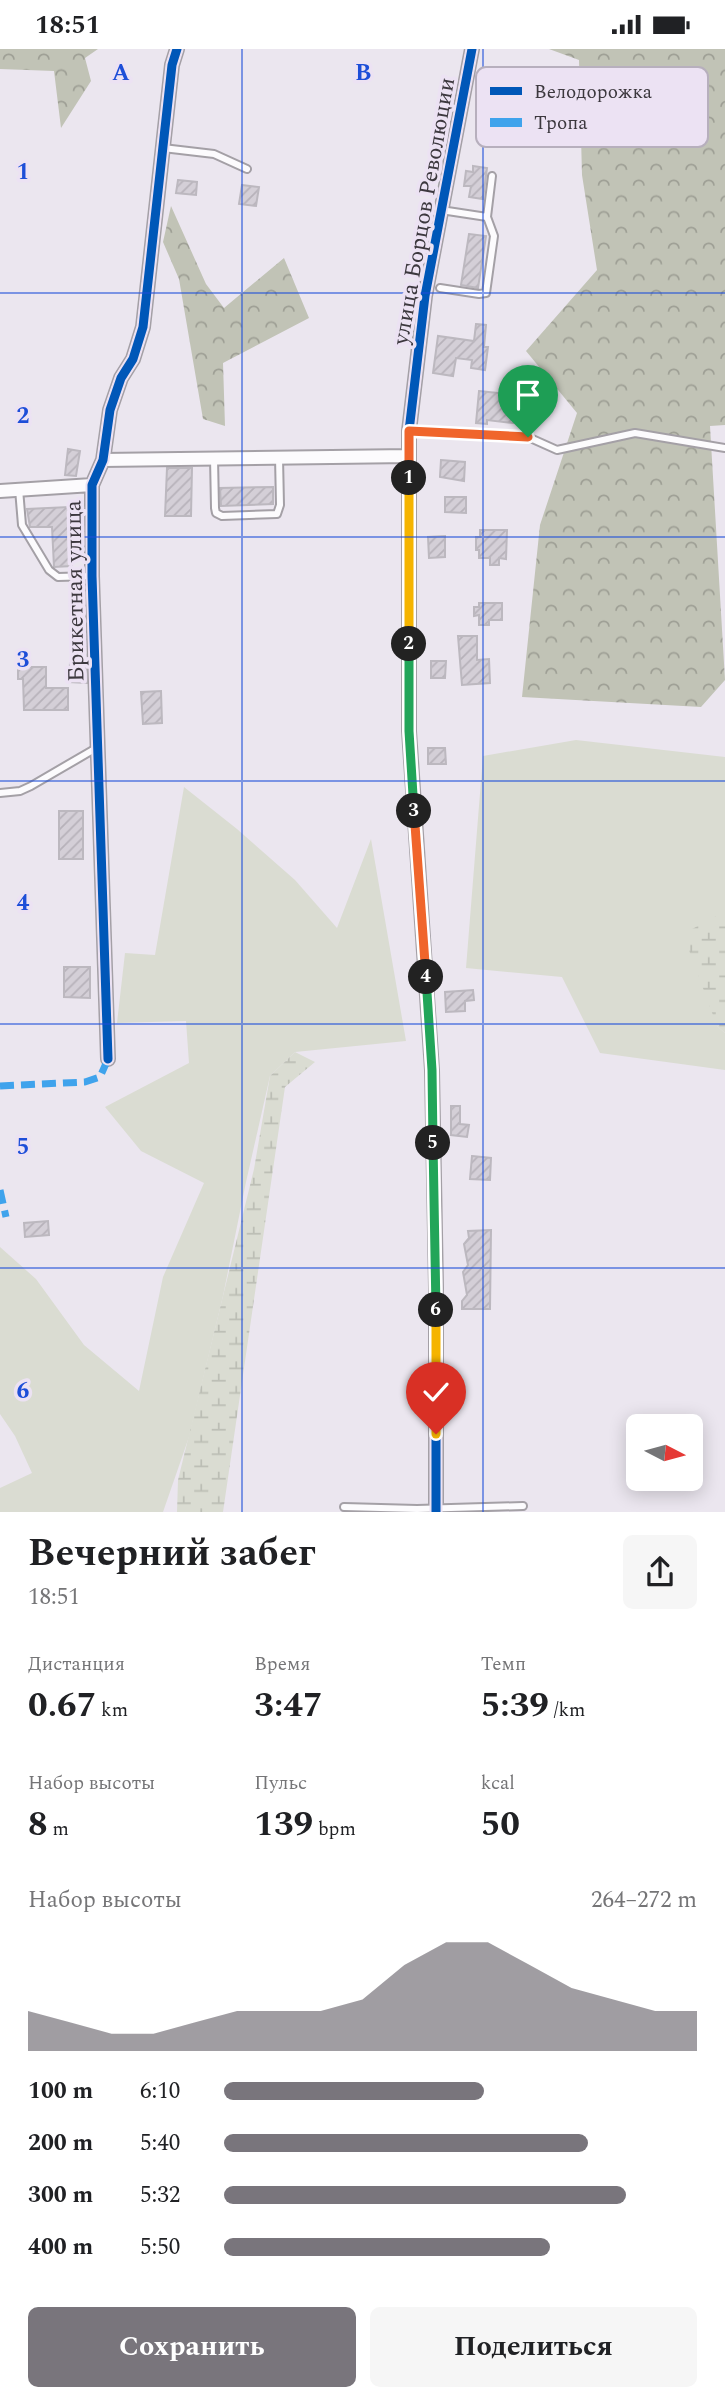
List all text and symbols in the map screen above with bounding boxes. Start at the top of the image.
text: 18:51 [35,5,100,45]
text: A [112,56,130,91]
text: B [355,56,371,91]
legend [476,67,708,147]
street label: улица Борцов Революции [384,75,465,349]
text: Велодорожка [534,78,653,107]
text: Тропа [534,109,588,138]
text: 1 [17,155,29,190]
pin [498,365,558,437]
icon: arrive [509,376,547,414]
text: 2 [17,399,30,434]
pin: 1 [392,461,426,495]
text: 1 [403,463,414,492]
street label: Брикетная улица [56,500,95,682]
pin: 2 [392,627,426,661]
text: 2 [403,629,414,658]
text: 3 [17,643,30,678]
pin: 3 [396,793,432,829]
text: 3 [408,796,419,825]
text: 4 [17,886,30,921]
pin: 4 [408,960,444,995]
text: 4 [420,962,431,991]
pin: 5 [416,1125,450,1161]
text: 5 [427,1128,438,1157]
text: 5 [17,1130,29,1165]
pin: 6 [418,1293,453,1327]
text: 6 [430,1295,441,1324]
pin [406,1362,466,1434]
icon: check [417,1373,455,1411]
text: 6 [17,1374,30,1409]
north arrow [626,1414,704,1491]
map controls [626,1414,703,1491]
text: Вечерний забег [28,1525,316,1583]
button: share [623,1535,697,1609]
text: 18:51 [28,1580,80,1615]
text: Дистанция [28,1650,125,1679]
text: Время [254,1650,310,1679]
text: Темп [481,1650,526,1679]
text: 0.67 [28,1679,96,1732]
text: 3:47 [254,1679,323,1732]
text: 5:39 [481,1679,549,1732]
text: km [96,1696,128,1725]
text: /km [549,1696,585,1725]
text: Набор высоты [28,1769,155,1798]
text: Пульс [254,1769,307,1798]
text: kcal [481,1769,515,1798]
text: 8 [28,1798,48,1851]
text: 139 [254,1798,313,1851]
text: 50 [481,1798,520,1851]
text: m [48,1815,69,1844]
text: bpm [313,1815,356,1844]
text: Набор высоты [28,1883,182,1918]
text: 264–272 m [591,1883,697,1918]
text: 100 m [28,2074,93,2109]
text: 6:10 [140,2074,180,2109]
text: 200 m [28,2126,93,2161]
text: 5:40 [140,2126,180,2161]
text: 300 m [28,2178,93,2213]
text: 5:32 [140,2178,180,2213]
text: 400 m [28,2230,93,2265]
text: 5:50 [140,2230,180,2265]
button: Сохранить [28,2307,356,2387]
button: Поделиться [370,2307,697,2387]

